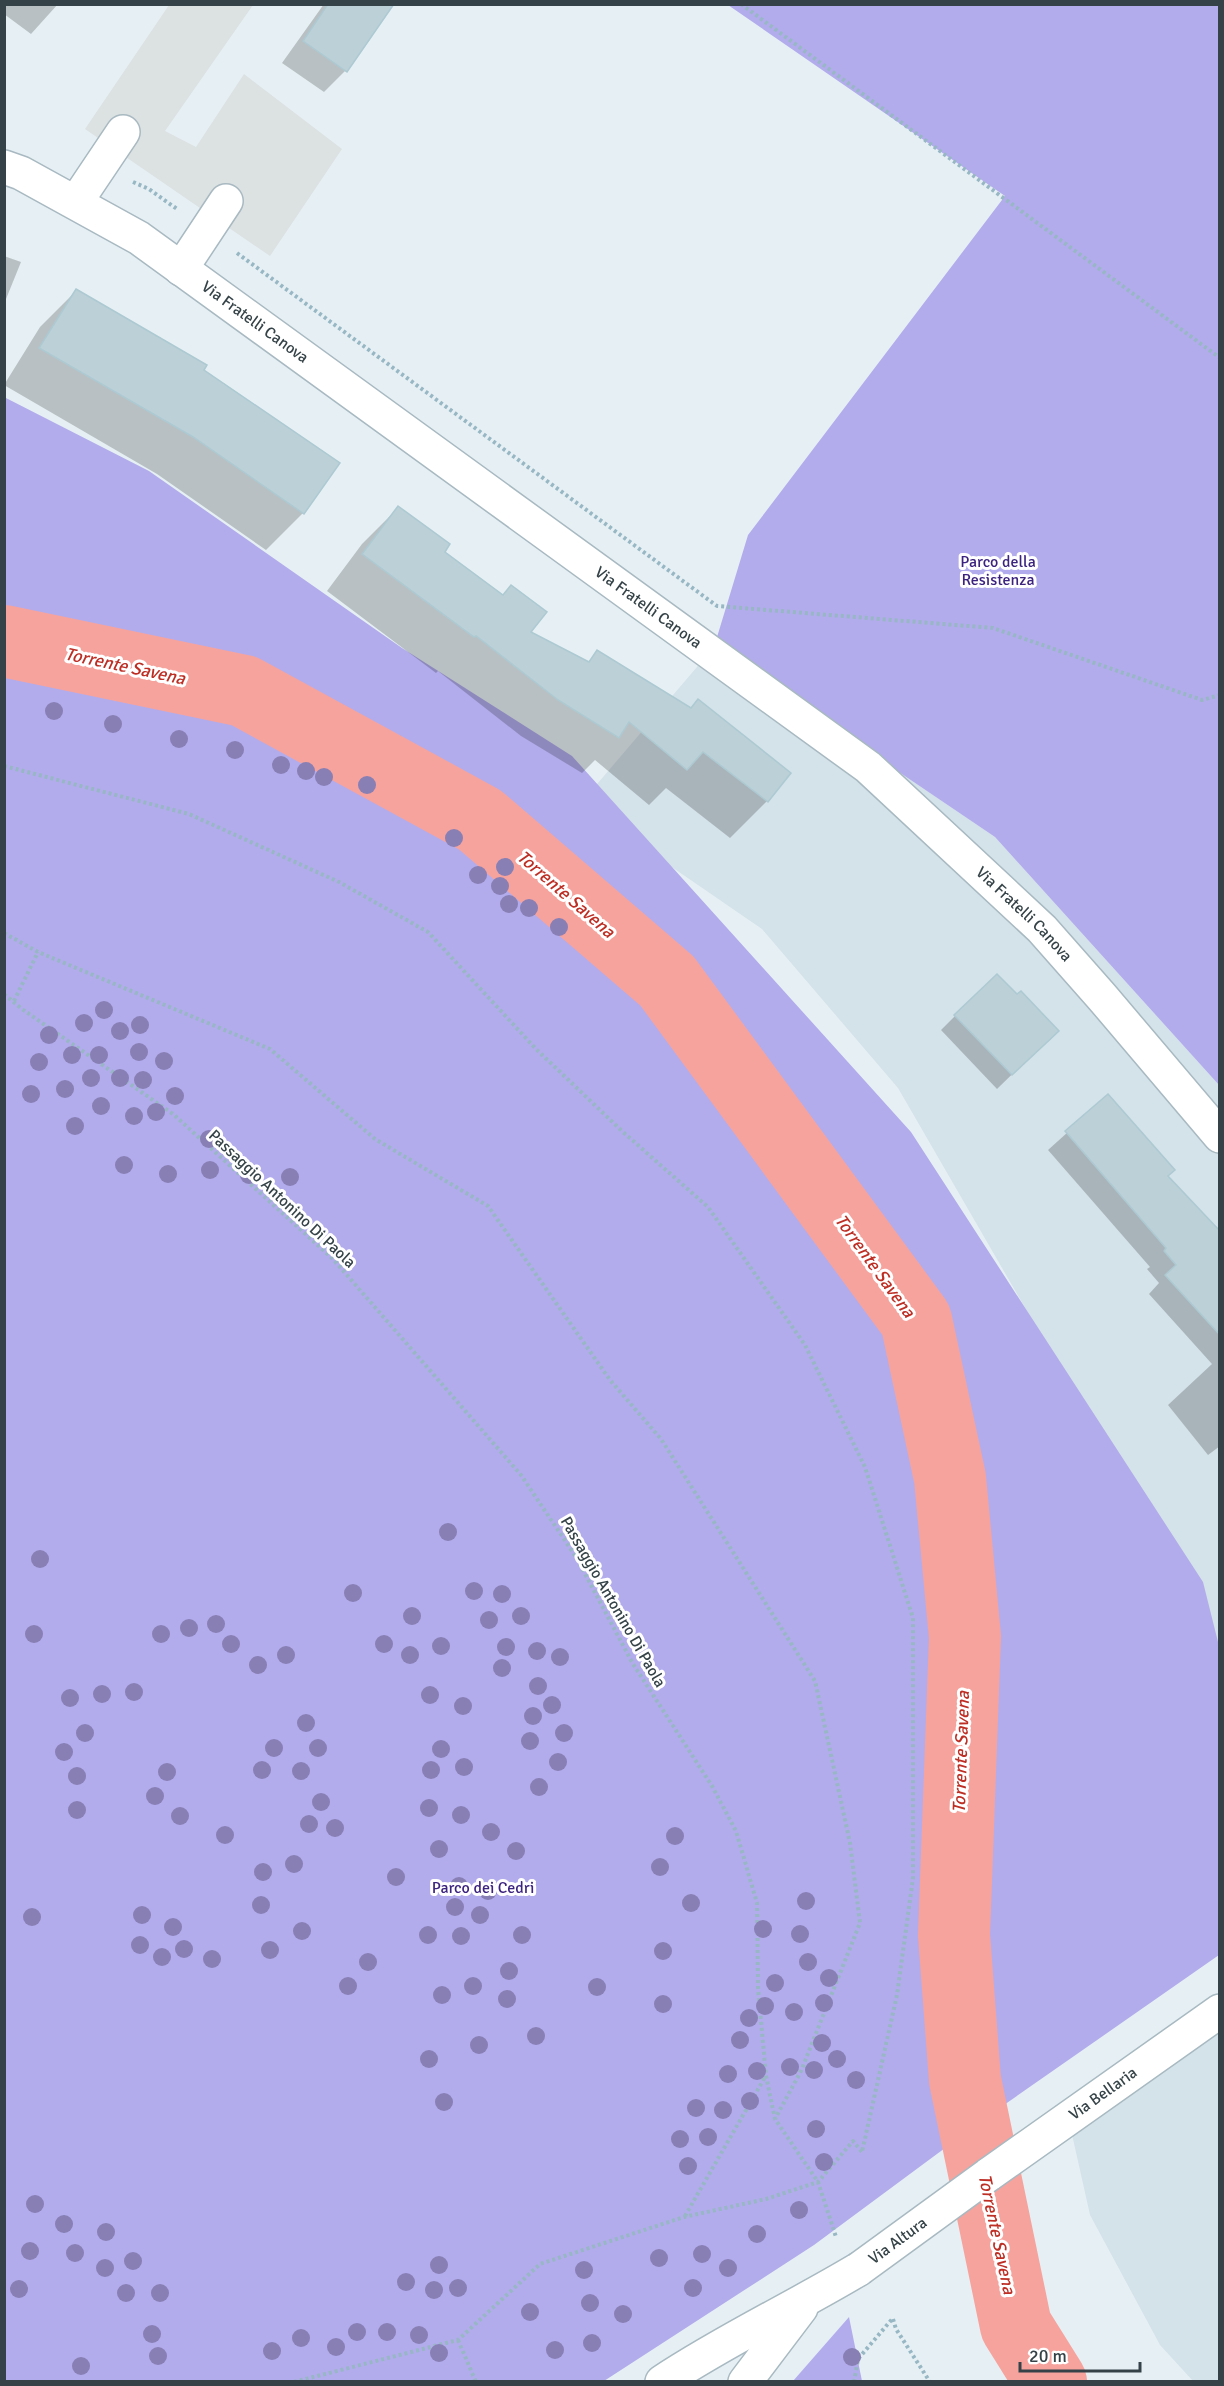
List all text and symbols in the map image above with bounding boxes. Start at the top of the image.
street label: Via Fratelli Canova [198,277,312,368]
park label: Parco della Resistenza [960,552,1036,590]
street label: Via Fratelli Canova [591,562,706,653]
water label: Torrente Savena [63,643,188,690]
water label: Torrente Savena [513,846,620,943]
street label: Via Fratelli Canova [972,862,1076,966]
street label: Passaggio Antonino Di Paola [204,1126,360,1272]
water label: Torrente Savena [830,1210,920,1323]
street label: Passaggio Antonino Di Paola [556,1513,670,1691]
water label: Torrente Savena [948,1690,974,1814]
park label: Parco dei Cedri [432,1878,534,1898]
street label: Via Bellaria [1065,2063,1141,2125]
water label: Torrente Savena [974,2172,1021,2297]
street label: Via Altura [865,2213,931,2269]
scale bar [1020,2335,1140,2373]
text: 20 m [1029,2345,1067,2367]

